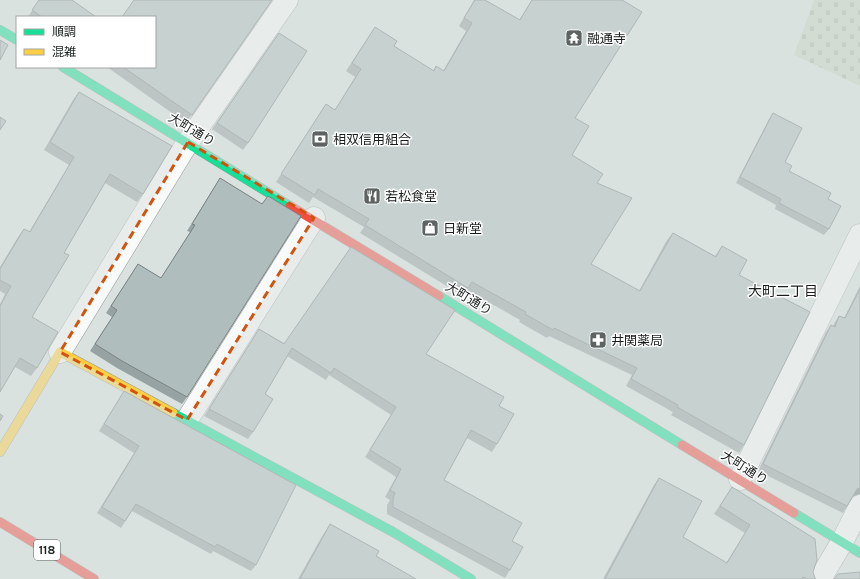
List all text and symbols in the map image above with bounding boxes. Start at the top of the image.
legend [16,16,156,68]
text: 順調 [52,25,76,39]
temple icon: 融通寺 [564,28,584,48]
place label: 融通寺 [587,31,626,46]
text: 混雑 [52,45,76,59]
street label: 大町通り [166,110,218,149]
bank icon: 相双信用組合 [310,129,330,149]
place label: 相双信用組合 [333,132,411,147]
restaurant icon: 若松食堂 [362,186,382,206]
place label: 若松食堂 [385,189,437,204]
shop icon: 日新堂 [420,218,440,238]
place label: 日新堂 [443,221,482,236]
street label: 大町通り [443,279,495,318]
district label: 大町二丁目 [748,283,818,300]
pharmacy icon: 井関薬局 [588,330,608,350]
place label: 井関薬局 [611,333,663,348]
street label: 大町通り [719,447,771,488]
road number: 118 [34,540,60,560]

